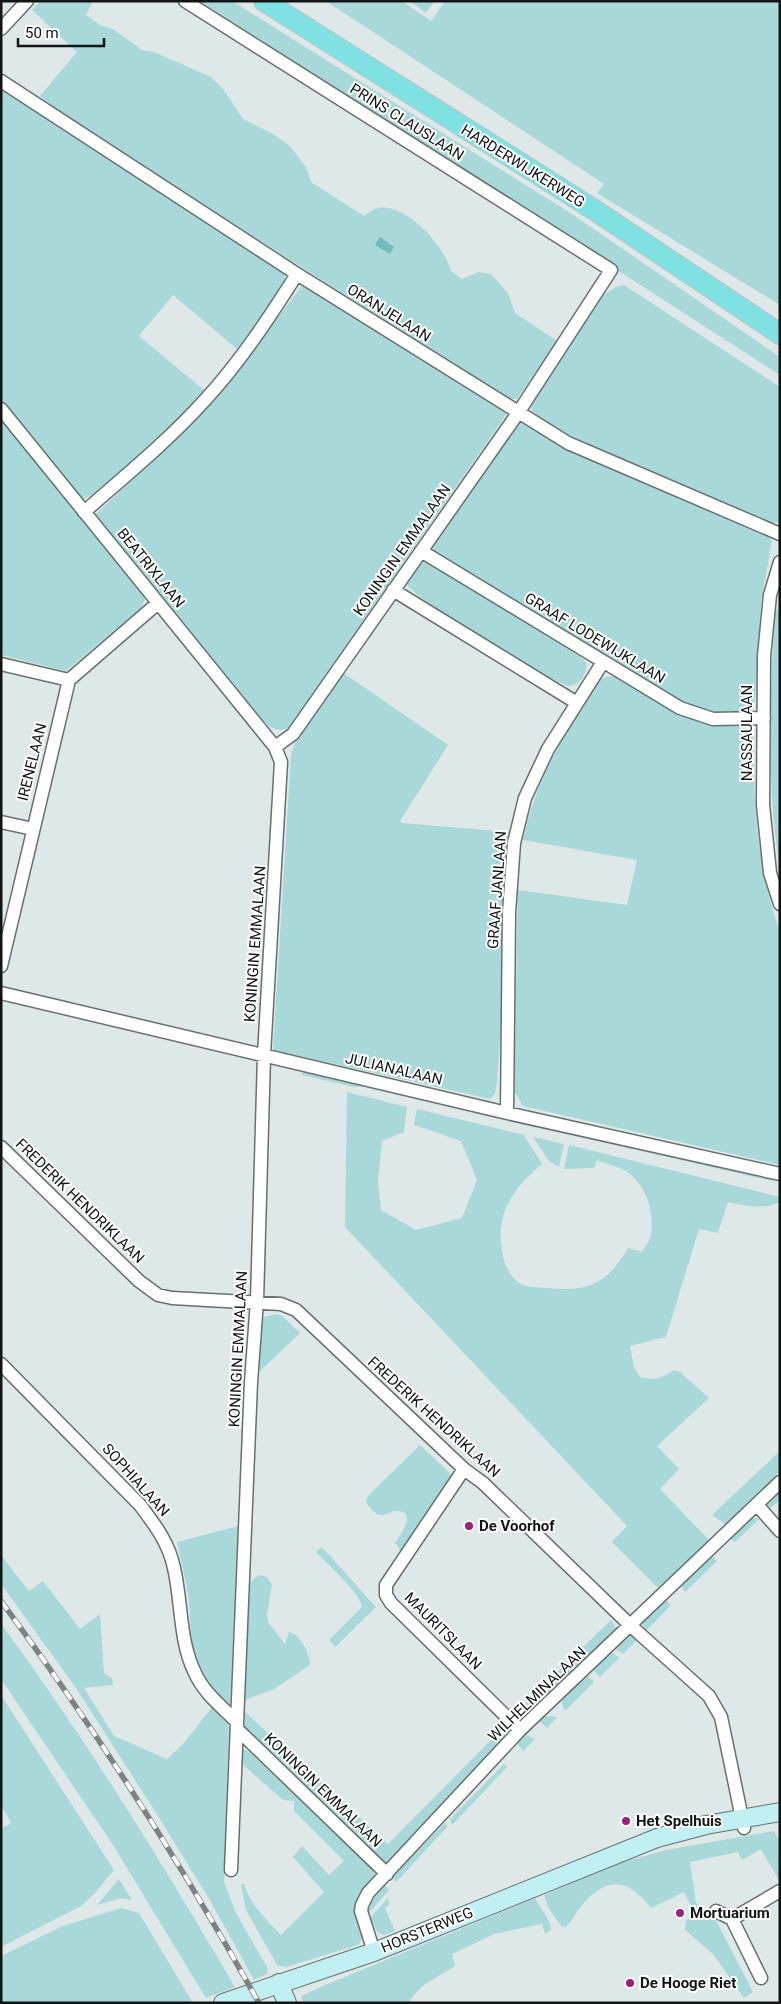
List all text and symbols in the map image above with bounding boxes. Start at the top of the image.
scale bar [18,15,104,47]
text: 50 m [25,24,59,42]
street label: PRINS CLAUSLAAN [347,80,467,164]
street label: HARDERWIJKERWEG [458,121,588,211]
street label: ORANJELAAN [344,280,434,346]
street label: KONINGIN EMMALAAN [350,481,454,619]
street label: BEATRIXLAAN [113,525,189,611]
street label: GRAAF LODEWIJKLAAN [521,589,669,687]
street label: NASSAULAAN [738,685,756,781]
street label: IRENELAAN [14,721,50,803]
street label: GRAAF JANLAAN [484,830,510,950]
street label: KONINGIN EMMALAAN [241,865,269,1023]
street label: JULIANALAAN [344,1049,444,1089]
street label: FREDERIK HENDRIKLAAN [12,1135,148,1267]
street label: KONINGIN EMMALAAN [225,1270,251,1428]
street label: FREDERIK HENDRIKLAAN [364,1353,504,1481]
street label: SOPHIALAAN [99,1440,173,1520]
place label: De Voorhof [479,1517,555,1535]
marker: De Voorhof [463,1520,475,1532]
street label: MAURITSLAAN [401,1589,485,1673]
street label: WILHELMINALAAN [484,1643,590,1745]
street label: KONINGIN EMMALAAN [260,1729,386,1851]
place label: Het Spelhuis [636,1812,722,1830]
marker: Het Spelhuis [620,1815,632,1827]
street label: HORSTERWEG [378,1903,476,1957]
place label: Mortuarium [690,1904,770,1922]
marker: Mortuarium [674,1907,686,1919]
place label: De Hooge Riet [640,1974,736,1992]
marker: De Hooge Riet [624,1977,636,1989]

